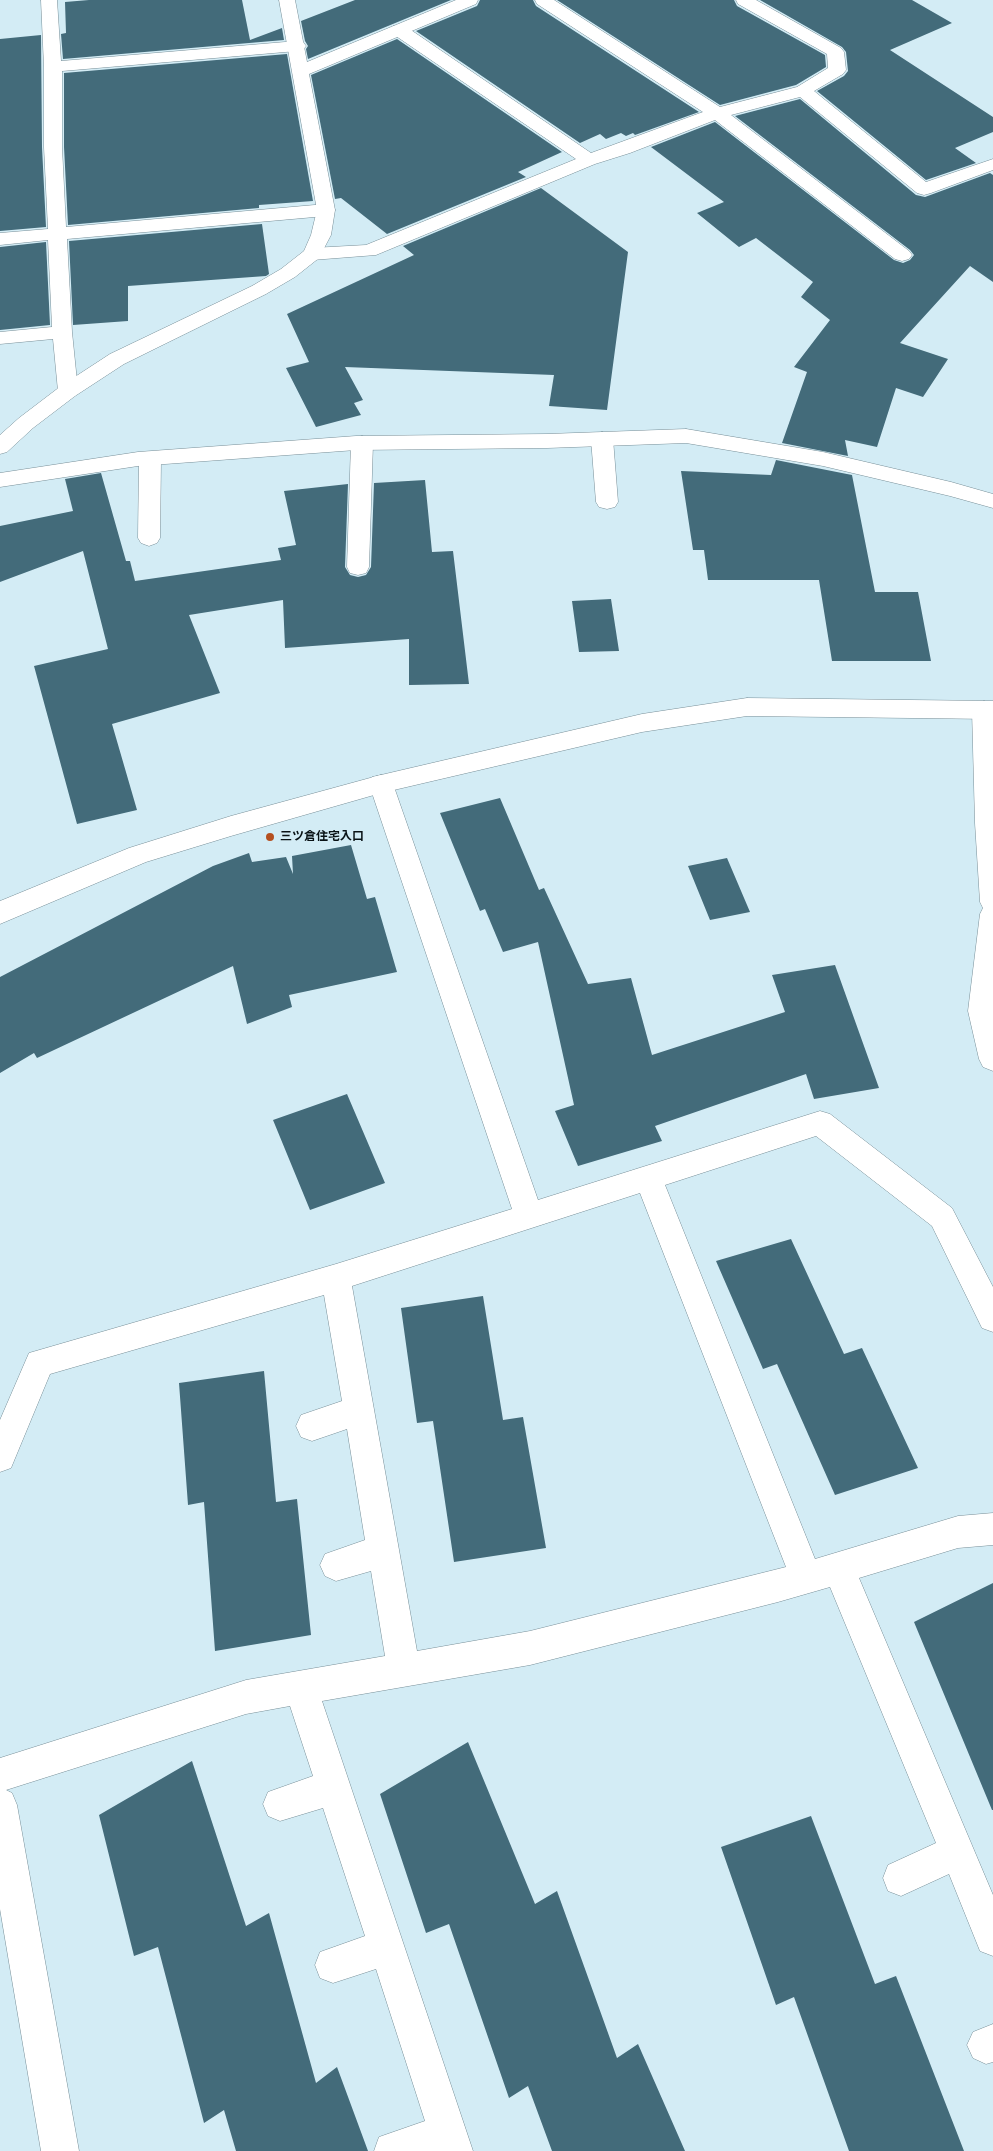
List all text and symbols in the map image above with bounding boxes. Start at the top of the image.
place label: 三ツ倉住宅入口 [280,830,364,844]
marker: 三ツ倉住宅入口 [264,831,276,843]

